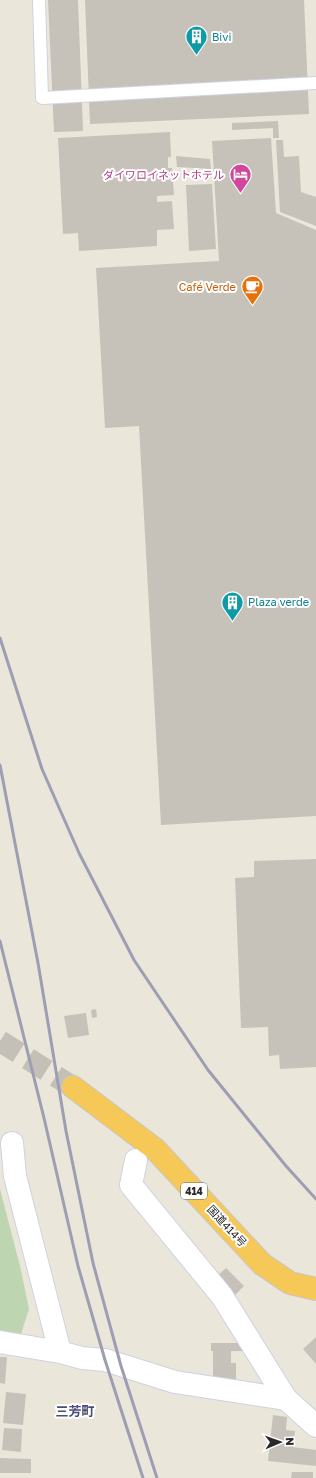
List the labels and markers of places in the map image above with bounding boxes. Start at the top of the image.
building icon: Bivi [184,24,210,57]
place label: Bivi [212,30,231,43]
hotel icon: ダイワロイネットホテル [227,162,253,195]
place label: ダイワロイネットホテル [103,168,224,181]
cafe icon: Café Verde [239,274,265,307]
place label: Café Verde [179,280,236,293]
building icon: Plaza verde [220,589,246,622]
place label: Plaza verde [248,595,309,608]

